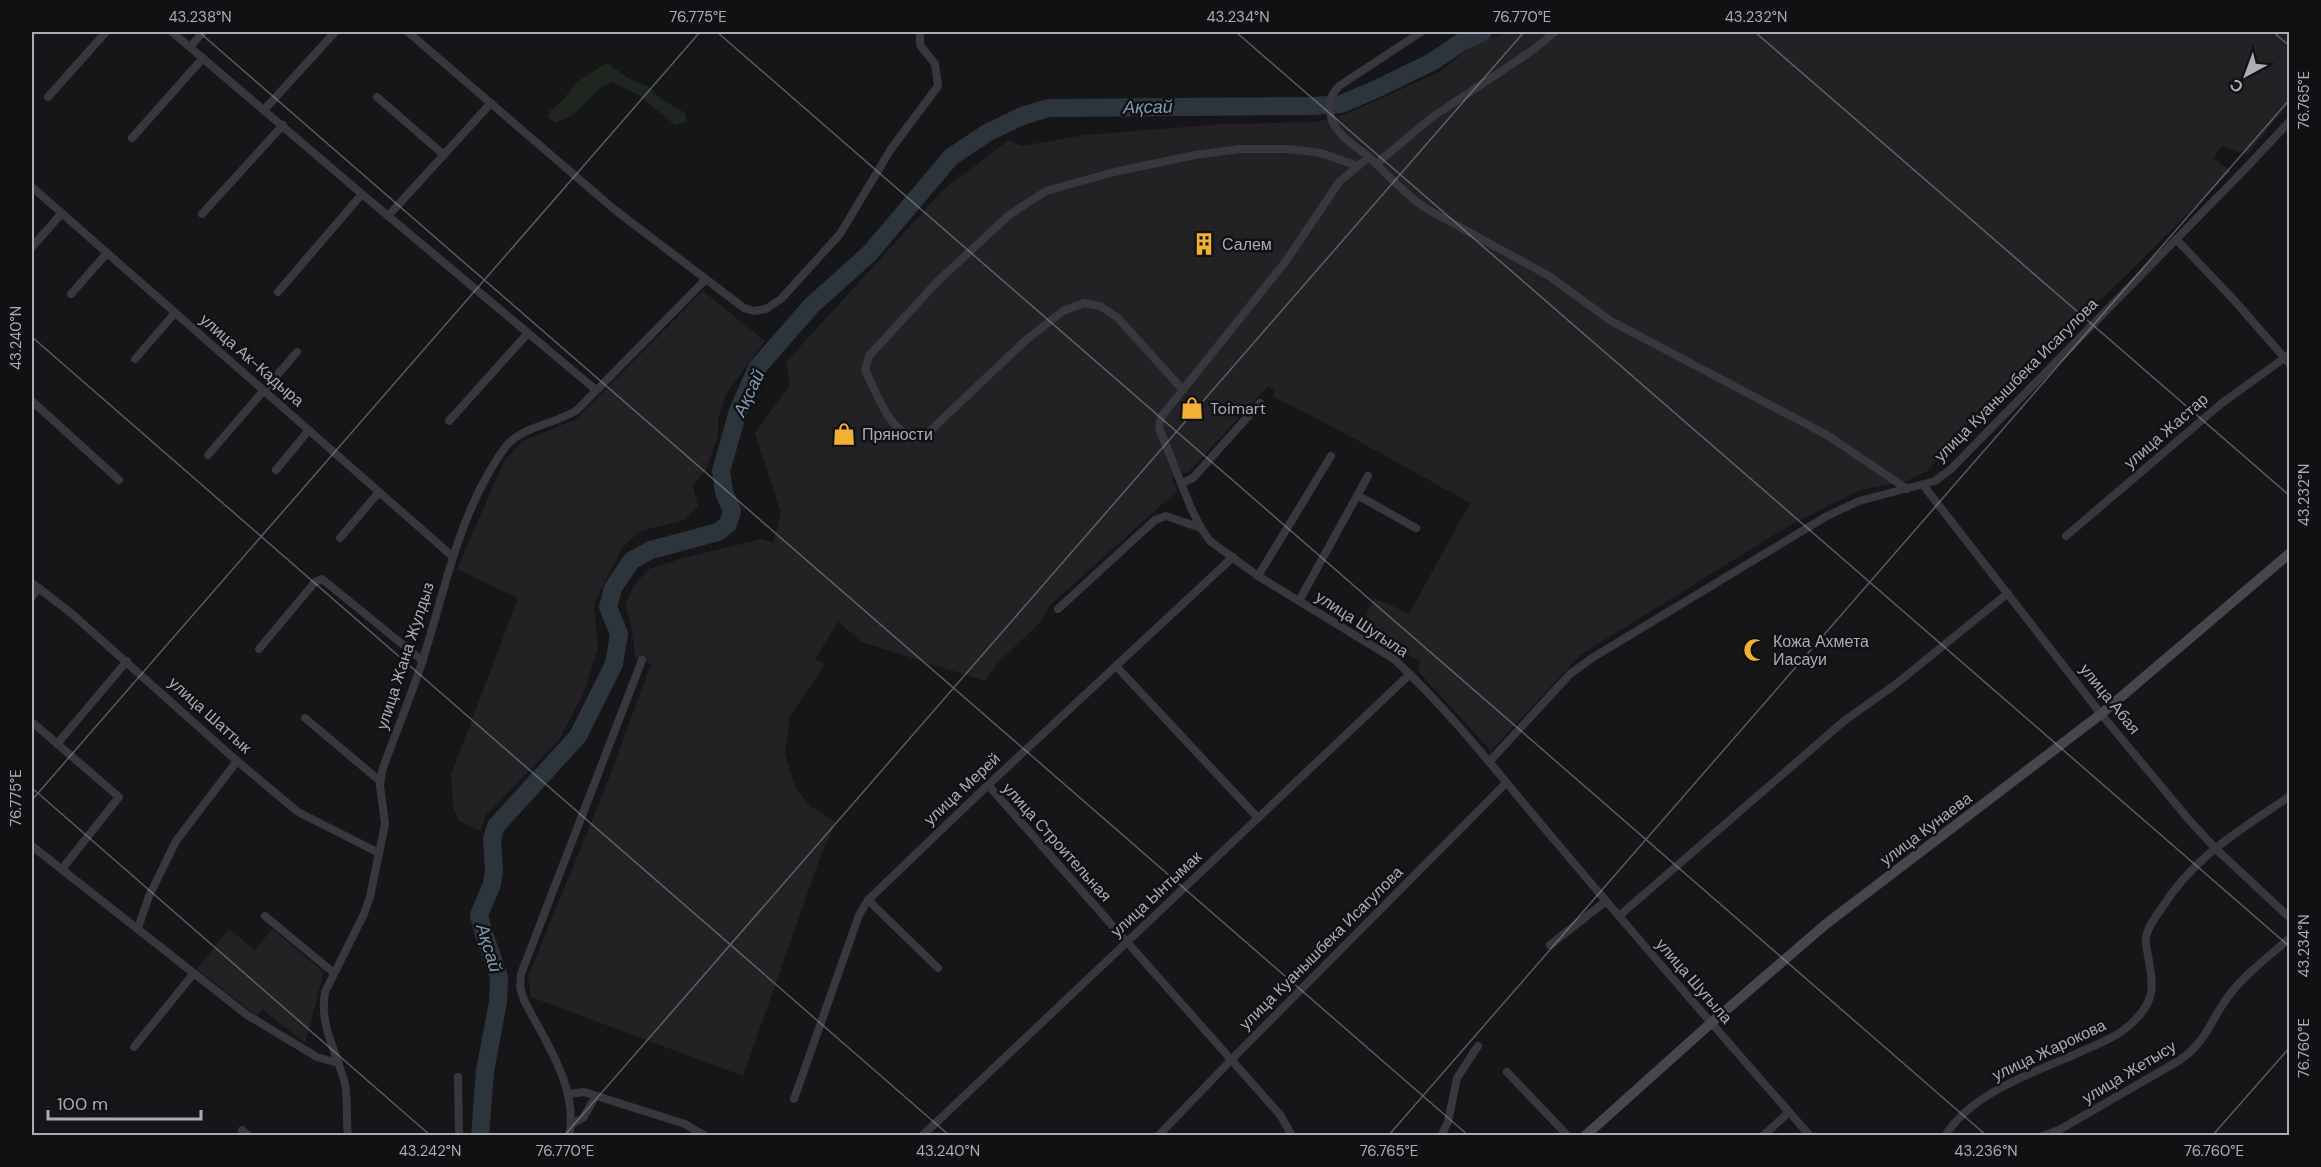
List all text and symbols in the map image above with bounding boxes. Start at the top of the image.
text: 43.238°N [168,7,232,27]
text: 76.775°E [669,7,727,27]
text: 43.234°N [1206,7,1270,27]
text: 76.770°E [1493,7,1551,27]
text: 43.232°N [1725,7,1787,27]
north arrow [2216,45,2276,105]
text: 76.765°E [2294,71,2314,129]
text: С [2225,74,2248,98]
water label: Ақсай [1122,95,1173,119]
building icon: Салем [1191,231,1217,257]
place label: Салем [1222,234,1272,255]
street label: улица Куанышбека Исагулова [1930,294,2102,466]
text: 43.240°N [6,306,26,370]
street label: улица Ак-Кадыра [196,309,309,411]
water label: Ақсай [727,365,770,421]
street label: улица Жастар [2119,389,2213,473]
shop icon: Toimart [1179,395,1205,421]
place label: Toimart [1210,398,1266,419]
shop icon: Пряности [831,421,857,447]
place label: Пряности [862,424,933,445]
text: 43.232°N [2294,464,2314,526]
street label: улица Жана Жулдыз [371,580,439,732]
street label: улица Шугыла [1312,586,1412,662]
place label: Кожа Ахмета Иасауи [1773,631,1869,670]
mosque icon: Кожа Ахмета Иасауи [1742,637,1768,663]
street label: улица Абая [2075,659,2145,739]
street label: улица Шаттык [164,672,257,758]
street label: улица Мерей [919,748,1005,830]
text: 76.775°E [6,769,26,827]
street label: улица Строительная [998,778,1116,906]
street label: улица Кунаева [1876,788,1976,870]
street label: улица Ынтымак [1106,846,1207,942]
street label: улица Куанышбека Исагулова [1235,862,1407,1034]
text: 43.234°N [2294,914,2314,978]
water label: Ақсай [470,920,508,975]
street label: улица Шугыла [1651,934,1737,1028]
street label: улица Жарокова [1989,1014,2109,1086]
text: 76.760°E [2294,1018,2314,1078]
street label: улица Жетысу [2078,1036,2180,1108]
scale bar [48,1083,201,1121]
text: 100 m [57,1092,108,1116]
text: 43.242°N [399,1141,461,1161]
text: 76.770°E [536,1141,594,1161]
text: 43.240°N [916,1141,980,1161]
text: 76.765°E [1360,1141,1418,1161]
text: 43.236°N [1954,1141,2018,1161]
text: 76.760°E [2184,1141,2244,1161]

